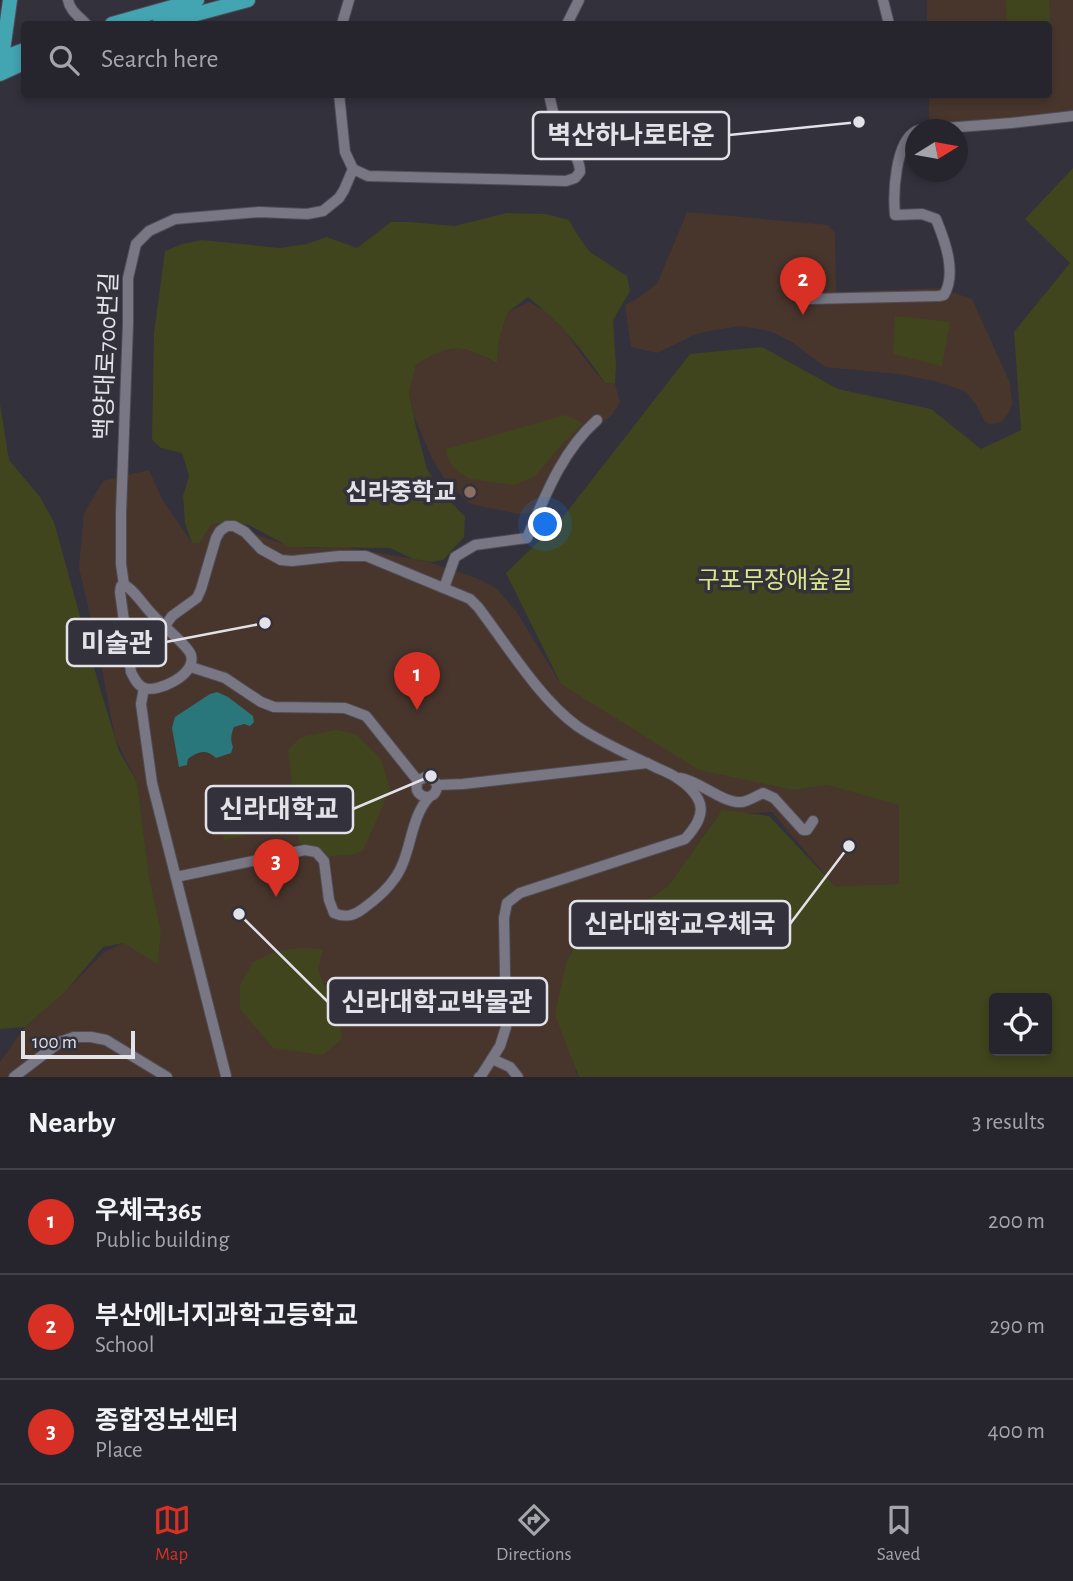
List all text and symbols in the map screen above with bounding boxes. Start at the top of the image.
search box [21,21,1052,98]
icon: search [45,41,83,79]
text: Search here [101,46,219,72]
callout: 벽산하나로타운 [533,112,729,159]
north arrow [905,119,968,182]
text: 벽산하나로타운 [547,122,715,149]
pin: 2 [780,257,826,315]
street label: 백양대로700번길 [91,272,122,440]
place label: 신라중학교 [346,479,456,505]
marker: 신라중학교 [462,484,478,500]
your location [528,507,562,541]
park label: 구포무장애숲길 [698,567,852,593]
callout: 미술관 [67,619,166,666]
text: 미술관 [81,629,153,657]
pin: 1 [394,652,440,710]
callout: 신라대학교 [206,786,353,833]
text: 신라대학교 [219,796,339,823]
pin: 3 [253,839,299,897]
callout: 신라대학교우체국 [570,901,790,948]
text: 신라대학교우체국 [584,910,776,938]
callout: 신라대학교박물관 [328,978,547,1025]
text: 신라대학교박물관 [341,989,533,1016]
map controls [989,993,1052,1056]
button: locate [989,993,1052,1056]
scale bar [21,1028,135,1060]
text: 100 m [32,1033,77,1052]
text: Nearby [28,1108,116,1138]
text: 3 results [972,1111,1045,1134]
text: 우체국365 [95,1198,202,1224]
text: 1 [47,1210,55,1233]
text: 200 m [988,1210,1045,1233]
text: Public building [95,1229,229,1252]
text: 부산에너지과학고등학교 [95,1303,358,1329]
text: 2 [46,1315,56,1338]
text: 290 m [989,1315,1045,1338]
text: School [95,1334,154,1357]
text: 종합정보센터 [95,1408,239,1434]
text: 3 [46,1420,56,1443]
text: 400 m [987,1420,1045,1443]
text: Place [95,1439,143,1462]
tab: Map [153,1501,191,1566]
tab: Directions [496,1501,572,1566]
tab: Saved [877,1501,920,1566]

